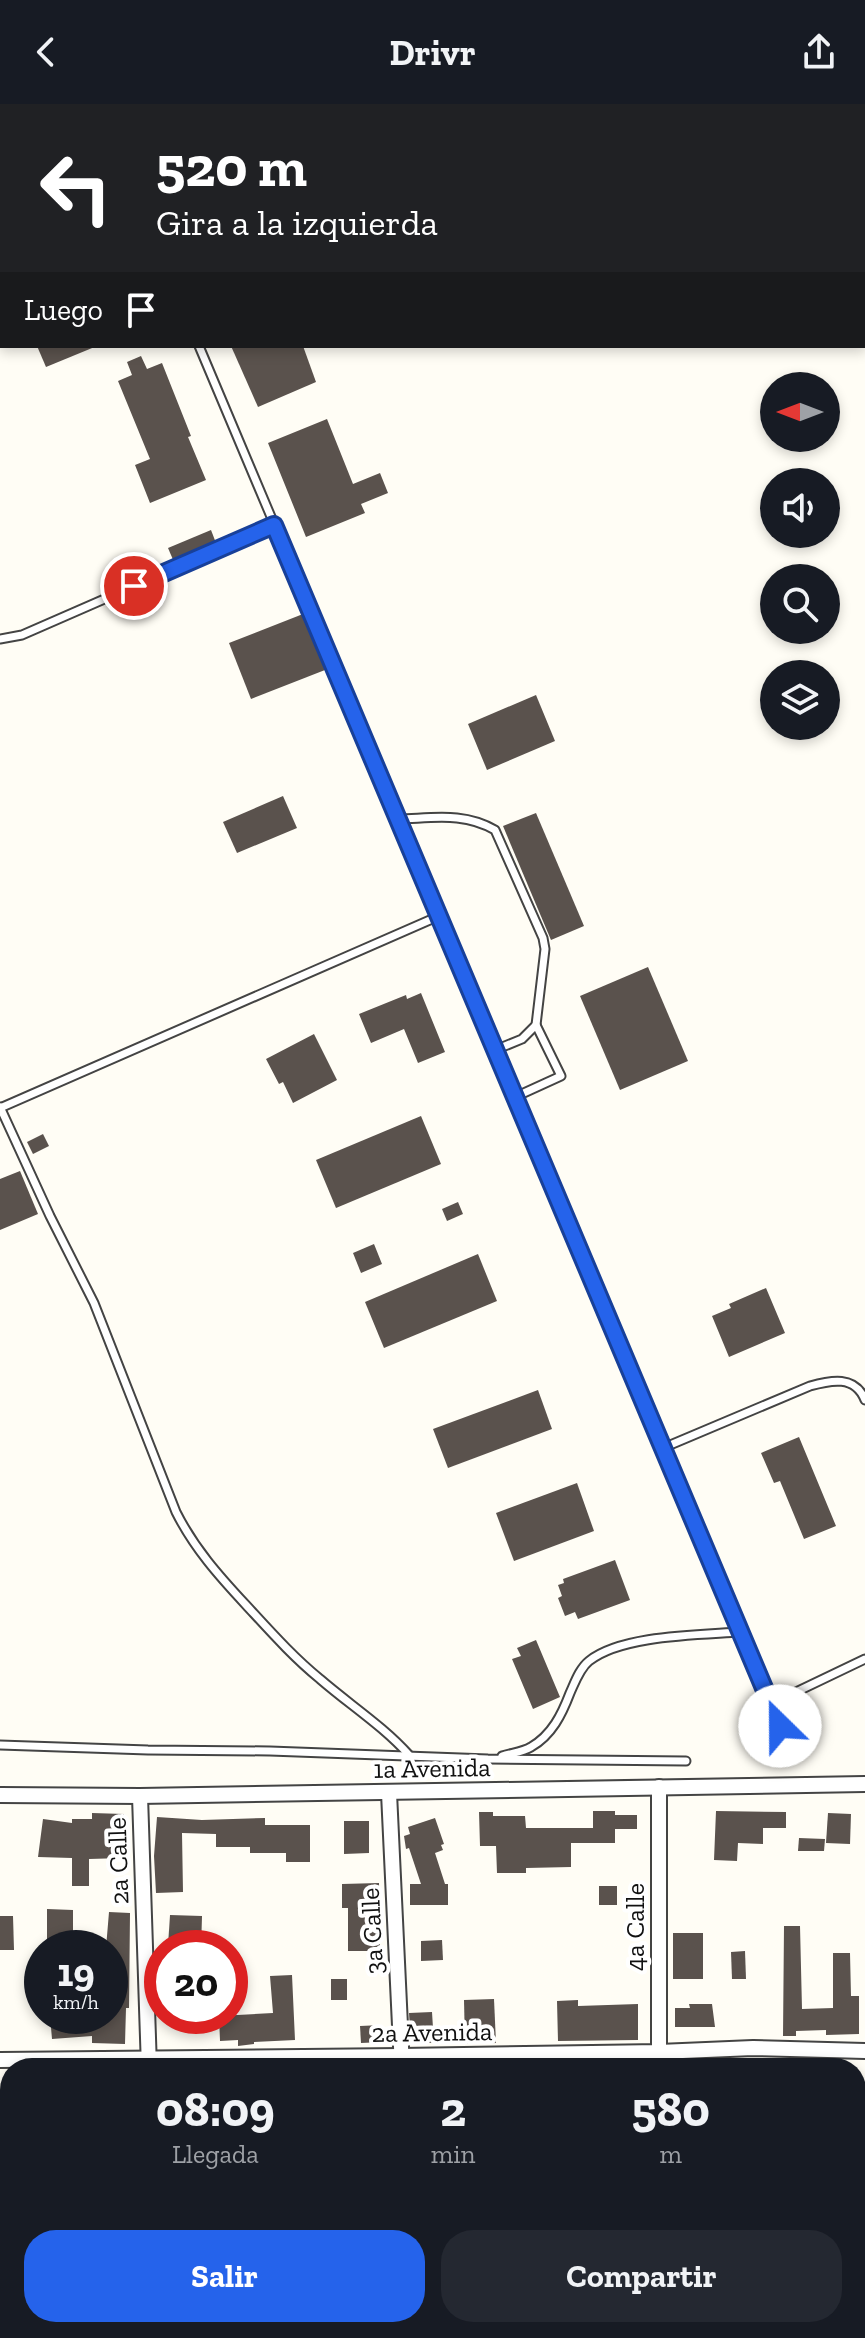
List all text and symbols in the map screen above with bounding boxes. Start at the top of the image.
icon: back [24,30,68,74]
icon: share [797,30,841,74]
text: Drivr [389,31,476,74]
text: 520 m [156,133,307,200]
icon: left [24,136,128,240]
text: Gira a la izquierda [156,201,438,244]
icon: arrive [119,288,163,332]
text: Luego [24,292,103,328]
north arrow [760,372,840,452]
map controls [760,372,840,740]
button: sound [760,468,840,548]
pin [100,552,168,620]
icon: arrive [112,564,156,608]
button: search [760,564,840,644]
button: layers [760,660,840,740]
position arrow [738,1684,822,1768]
street label: 1a Avenida [373,1751,491,1785]
street label: 2a Calle [100,1817,136,1905]
street label: 4a Calle [619,1883,651,1971]
street label: 3a Calle [354,1887,390,1975]
speed limit sign: 20 [144,1930,248,2034]
text: 19 [57,1948,95,1996]
text: km/h [53,1990,99,2014]
street label: 2a Avenida [371,2015,493,2049]
text: 08:09 [156,2081,275,2138]
text: 2 [440,2081,466,2138]
text: 580 [631,2081,710,2138]
text: Llegada [172,2138,259,2170]
text: min [431,2138,475,2170]
text: m [659,2138,682,2170]
button: Salir [24,2230,425,2322]
button: Compartir [441,2230,842,2322]

